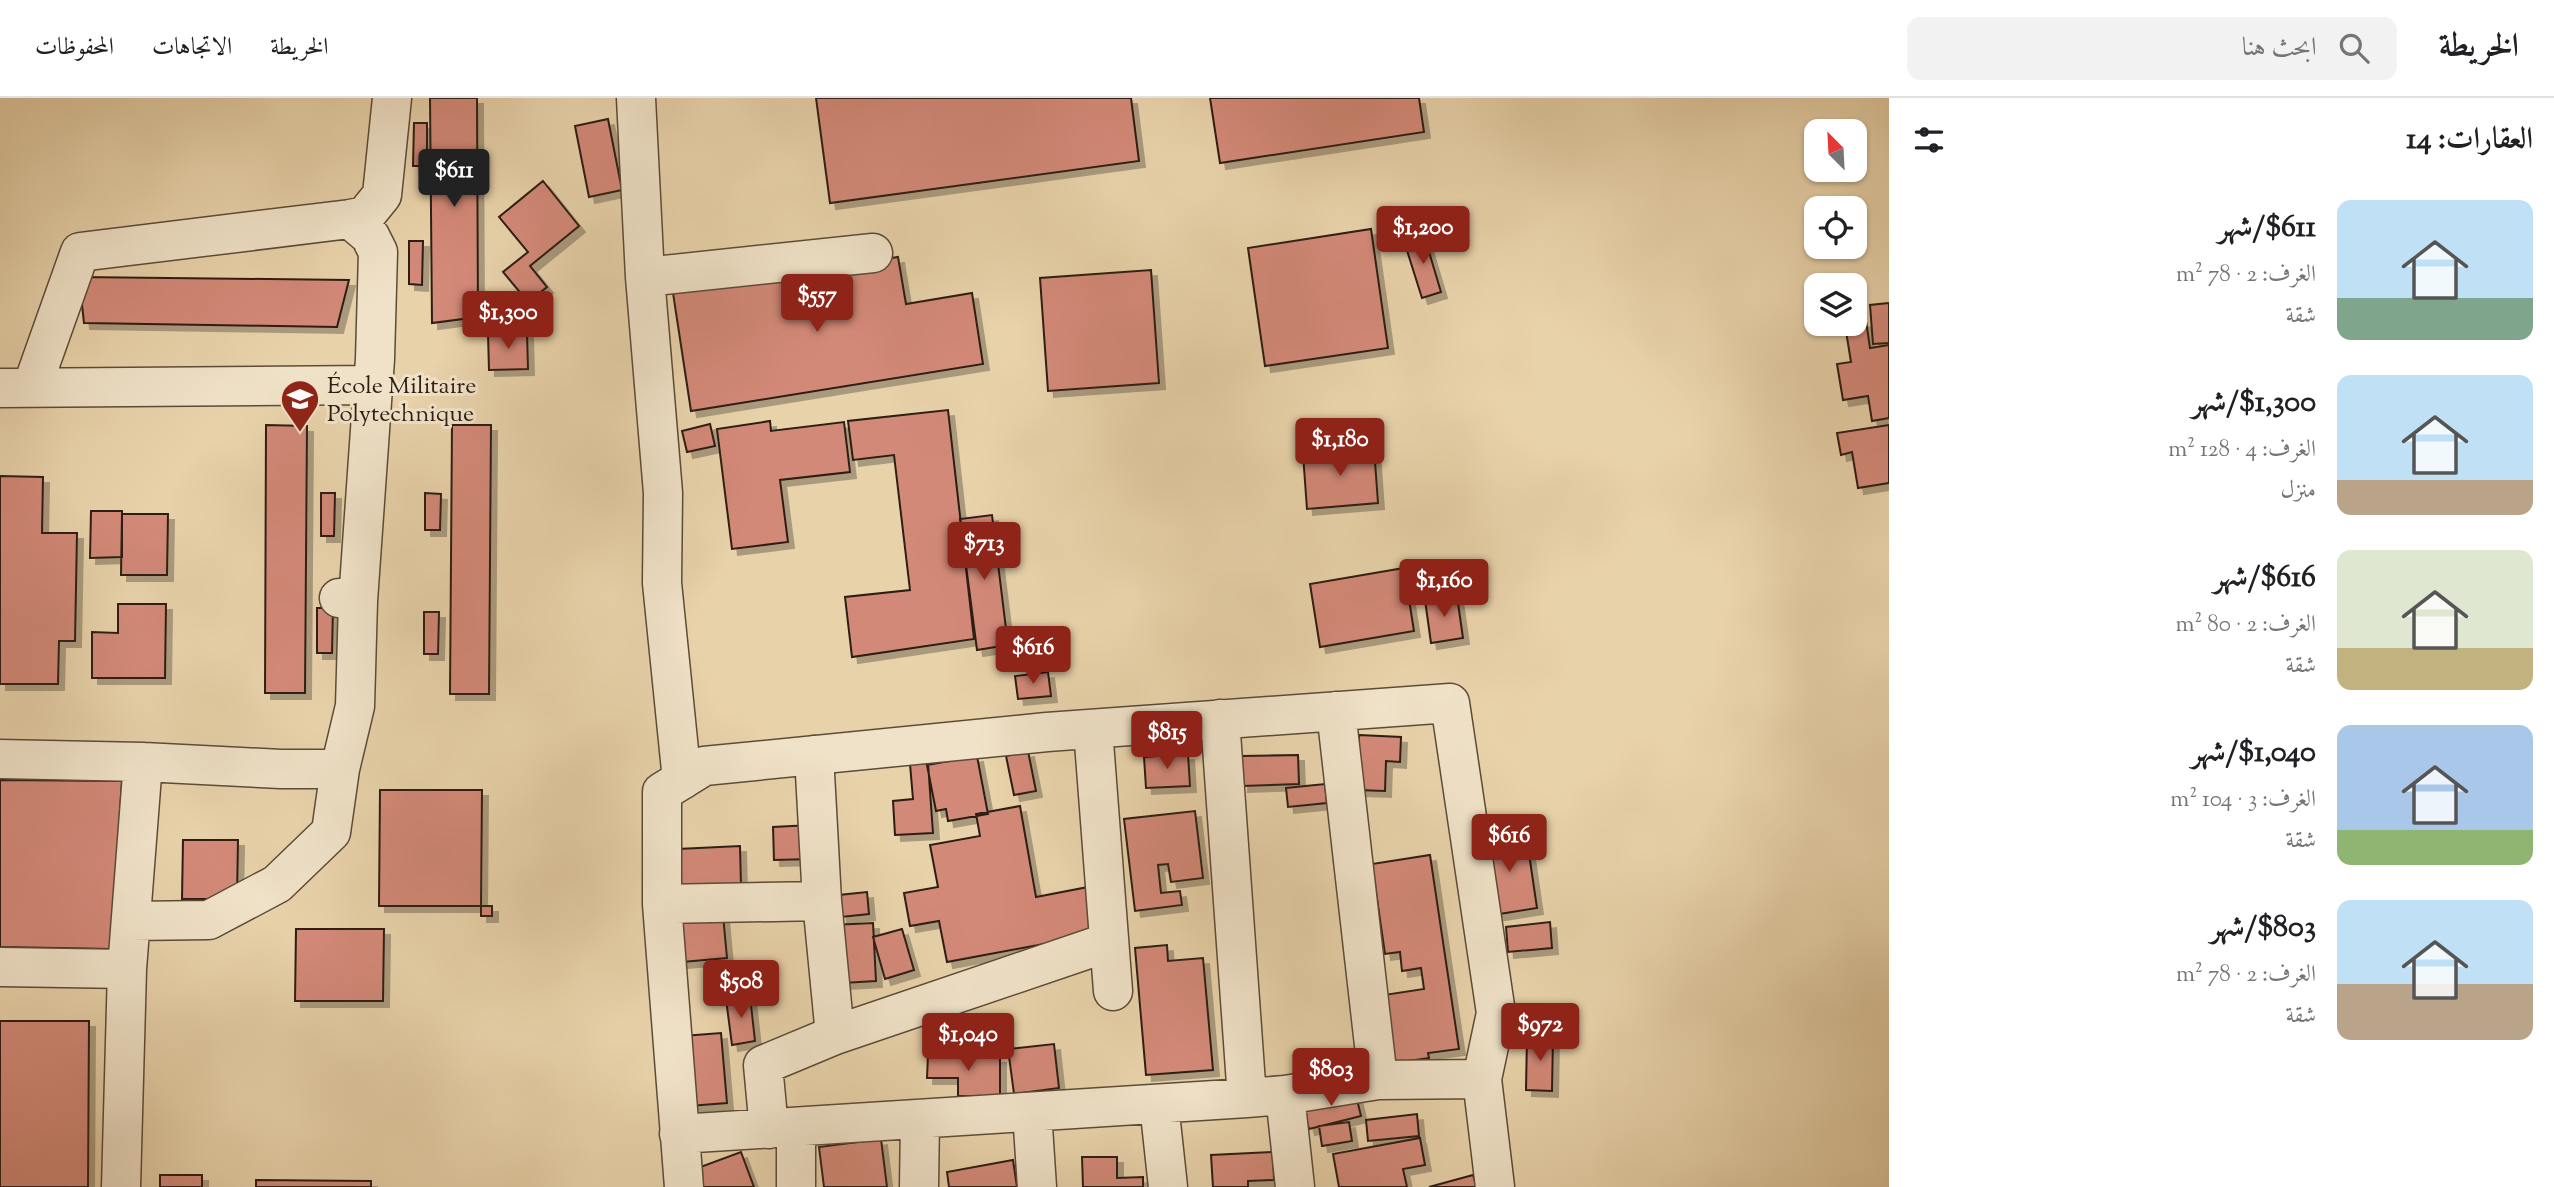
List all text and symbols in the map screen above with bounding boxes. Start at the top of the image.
search box [1907,17,2397,80]
text: الخريطة [2439,24,2519,72]
icon: search [2335,29,2373,67]
text: ابحث هنا [2242,30,2317,67]
text: المحفوظات [35,31,114,65]
text: الاتجاهات [152,31,232,65]
text: الخريطة [270,31,329,65]
north arrow [1804,119,1867,182]
map controls [1804,119,1867,336]
text: العقارات: 14 [2406,119,2533,162]
icon: filters [1910,121,1948,159]
pin: $611 [413,150,495,209]
text: $611 [434,155,474,188]
button: locate [1804,196,1867,259]
pin: $1,200 [1366,206,1480,266]
text: $611/شهر [2218,207,2316,250]
text: $1,200 [1393,212,1453,245]
icon: home [2393,228,2477,312]
text: الغرف: 2 · 78 m² [2176,259,2316,292]
button: layers [1804,273,1867,336]
pin: $557 [776,274,858,334]
text: $557 [797,280,837,313]
pin: $1,300 [451,292,565,351]
text: $1,300 [478,297,538,330]
text: شقة [2286,300,2316,333]
place label: École Militaire Polytechnique [327,370,477,432]
school or university icon: École Militaire Polytechnique [279,378,321,433]
text: $1,300/شهر [2192,382,2316,425]
icon: home [2393,403,2477,487]
pin: $1,180 [1283,418,1397,478]
text: $1,180 [1311,424,1369,457]
text: الغرف: 4 · 128 m² [2168,434,2316,467]
text: منزل [2281,475,2316,508]
pin: $713 [943,522,1025,582]
text: $713 [964,528,1004,561]
text: $616/شهر [2213,557,2316,600]
pin: $1,160 [1387,560,1501,619]
text: $1,160 [1415,565,1473,598]
icon: home [2393,578,2477,662]
text: الغرف: 2 · 80 m² [2175,609,2316,642]
pin: $616 [992,626,1074,686]
text: $616 [1012,632,1054,665]
text: شقة [2286,650,2316,683]
pin: $815 [1126,712,1208,771]
text: $815 [1147,717,1187,750]
text: $1,040/شهر [2191,732,2316,775]
icon: home [2393,753,2477,837]
text: الغرف: 3 · 104 m² [2170,784,2316,817]
pin: $616 [1468,814,1550,874]
text: $616 [1488,820,1530,853]
text: شقة [2286,825,2316,858]
text: $803/شهر [2210,907,2316,950]
icon: home [2393,928,2477,1012]
text: الغرف: 2 · 78 m² [2176,959,2316,992]
pin: $508 [700,960,782,1020]
text: $508 [719,966,763,999]
text: شقة [2286,1000,2316,1033]
pin: $972 [1499,1004,1581,1063]
text: $972 [1517,1009,1563,1042]
pin: $1,040 [911,1014,1025,1073]
text: $1,040 [938,1019,998,1052]
pin: $803 [1290,1048,1372,1108]
text: $803 [1308,1054,1354,1087]

